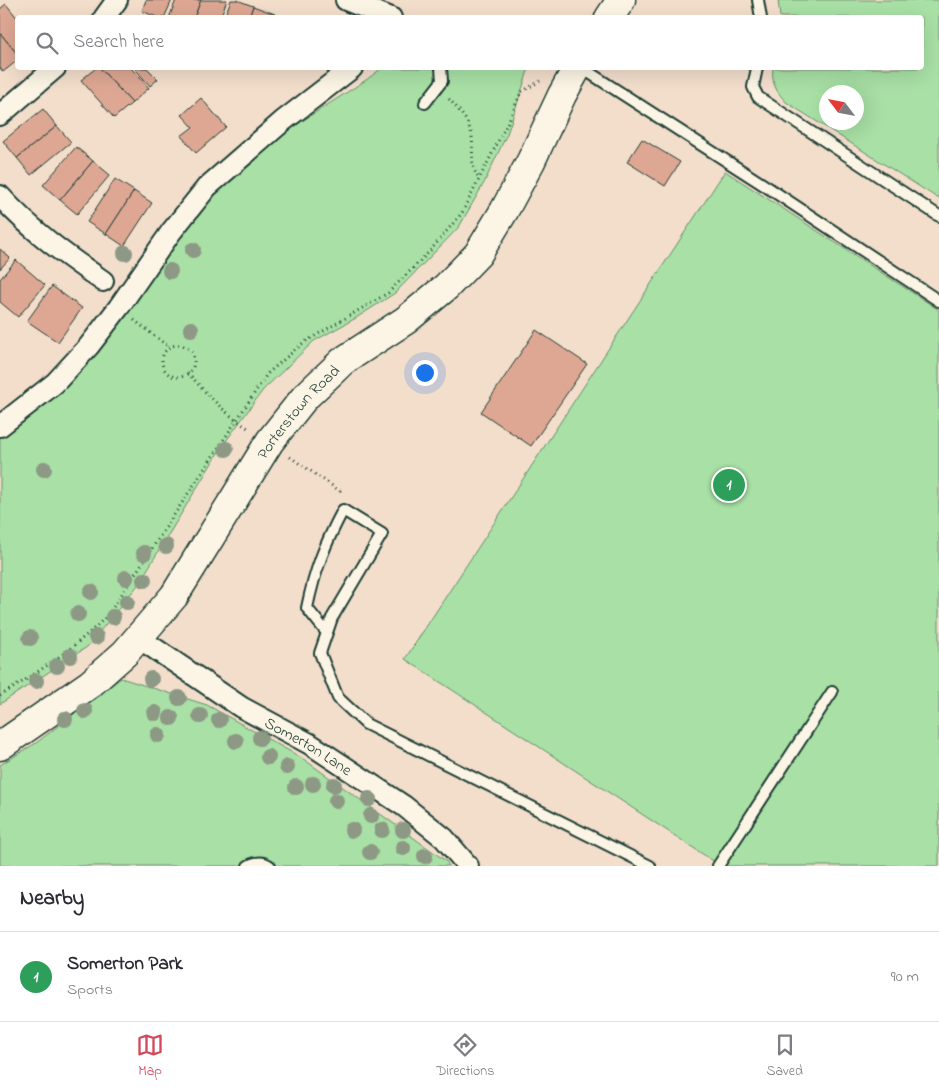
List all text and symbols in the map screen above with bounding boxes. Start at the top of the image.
search box [15,15,924,70]
icon: search [33,29,61,57]
text: Search here [73,29,164,56]
north arrow [819,85,864,130]
street label: Porterstown Road [252,360,346,464]
your location [412,360,438,386]
pin: 1 [713,466,745,504]
street label: Somerton Lane [260,712,357,783]
text: Nearby [20,884,84,914]
text: Somerton Park [67,951,183,978]
text: 1 [33,965,39,989]
text: 90 m [891,965,919,989]
text: Sports [67,978,113,1002]
tab: Map [136,1031,164,1082]
tab: Directions [436,1031,494,1082]
tab: Saved [766,1031,803,1082]

